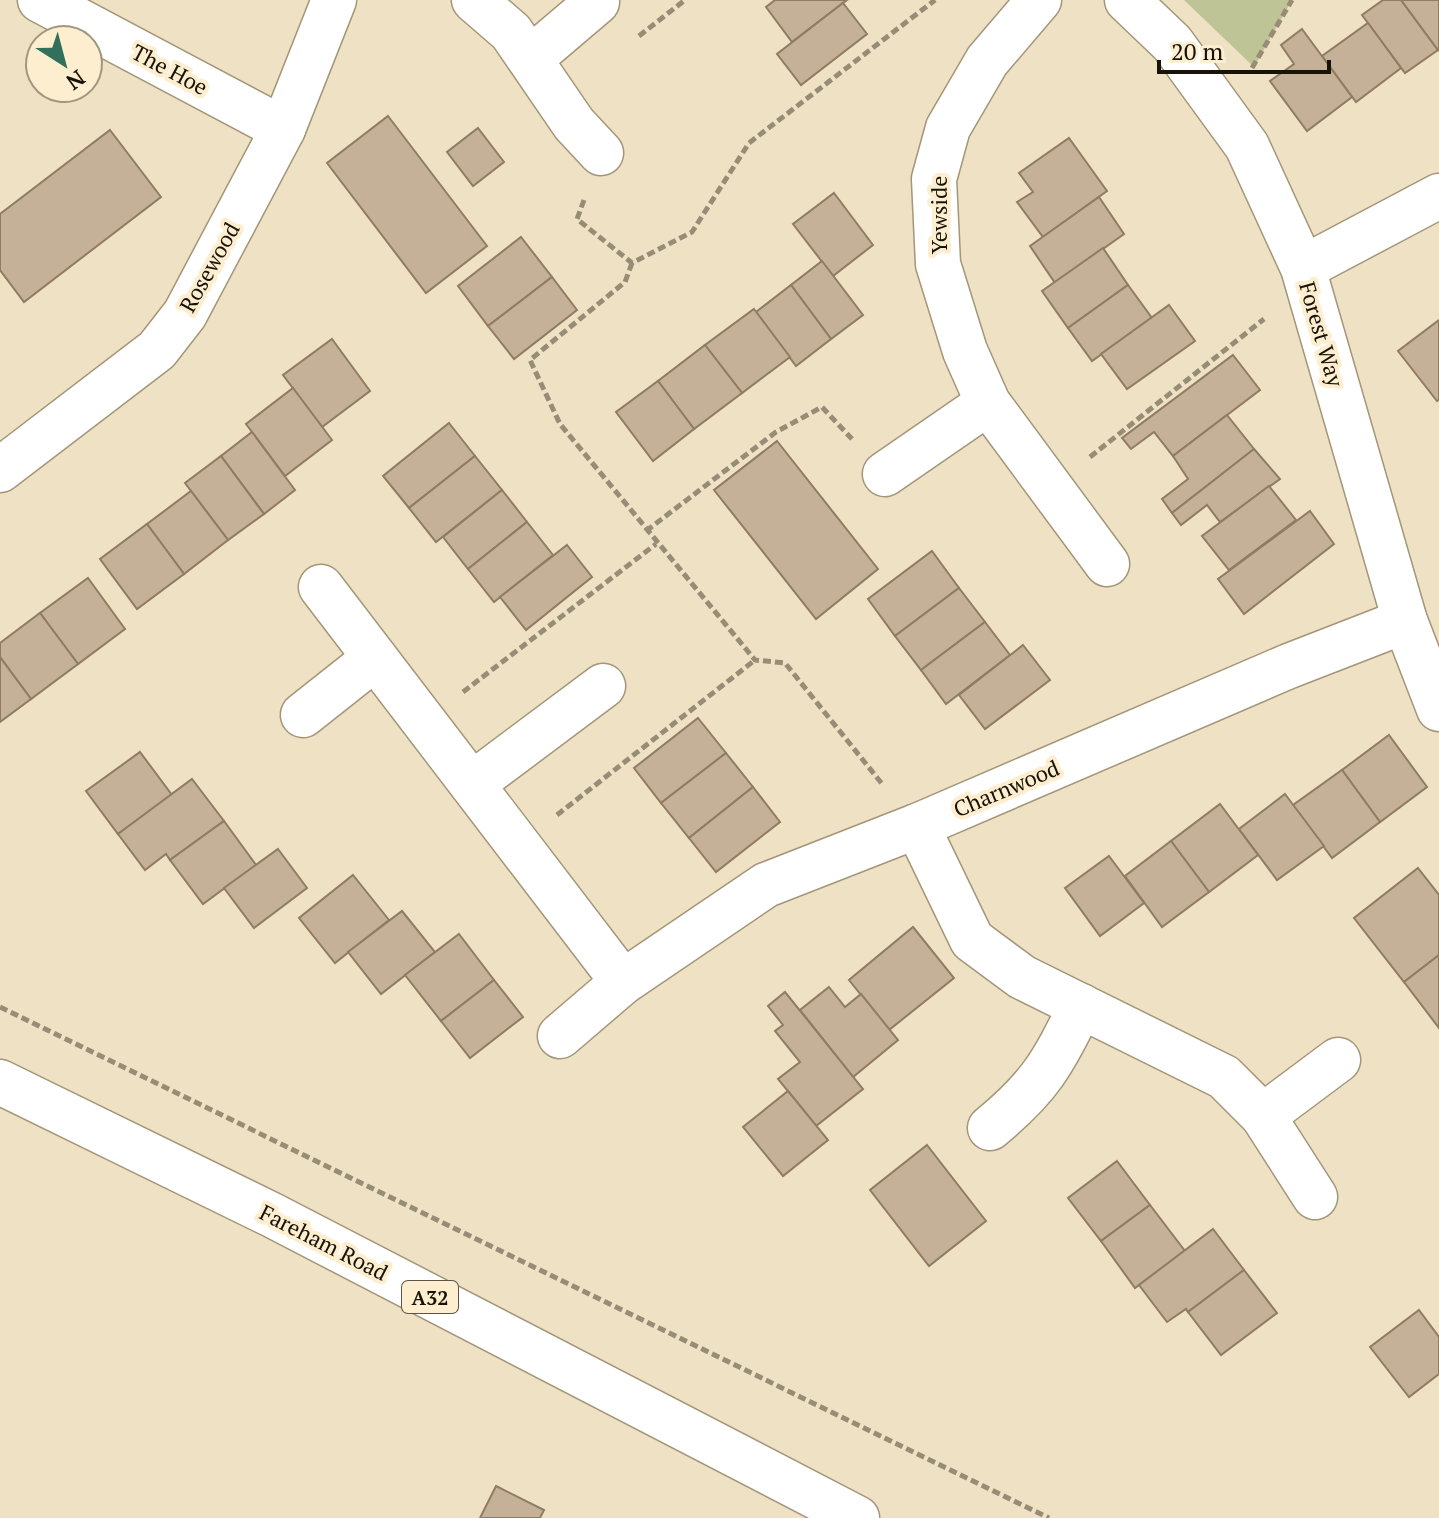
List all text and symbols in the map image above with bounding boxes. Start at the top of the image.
north arrow [24,24,104,104]
scale bar [1159,24,1329,74]
text: 20 m [1171,35,1223,67]
street label: The Hoe [127,37,213,101]
text: N [61,64,91,97]
street label: Yewside [924,176,953,254]
street label: Rosewood [172,217,246,317]
street label: Forest Way [1293,278,1351,391]
street label: Charnwood [949,753,1063,823]
street label: Fareham Road [255,1197,393,1287]
road number: A32 [402,1281,458,1313]

